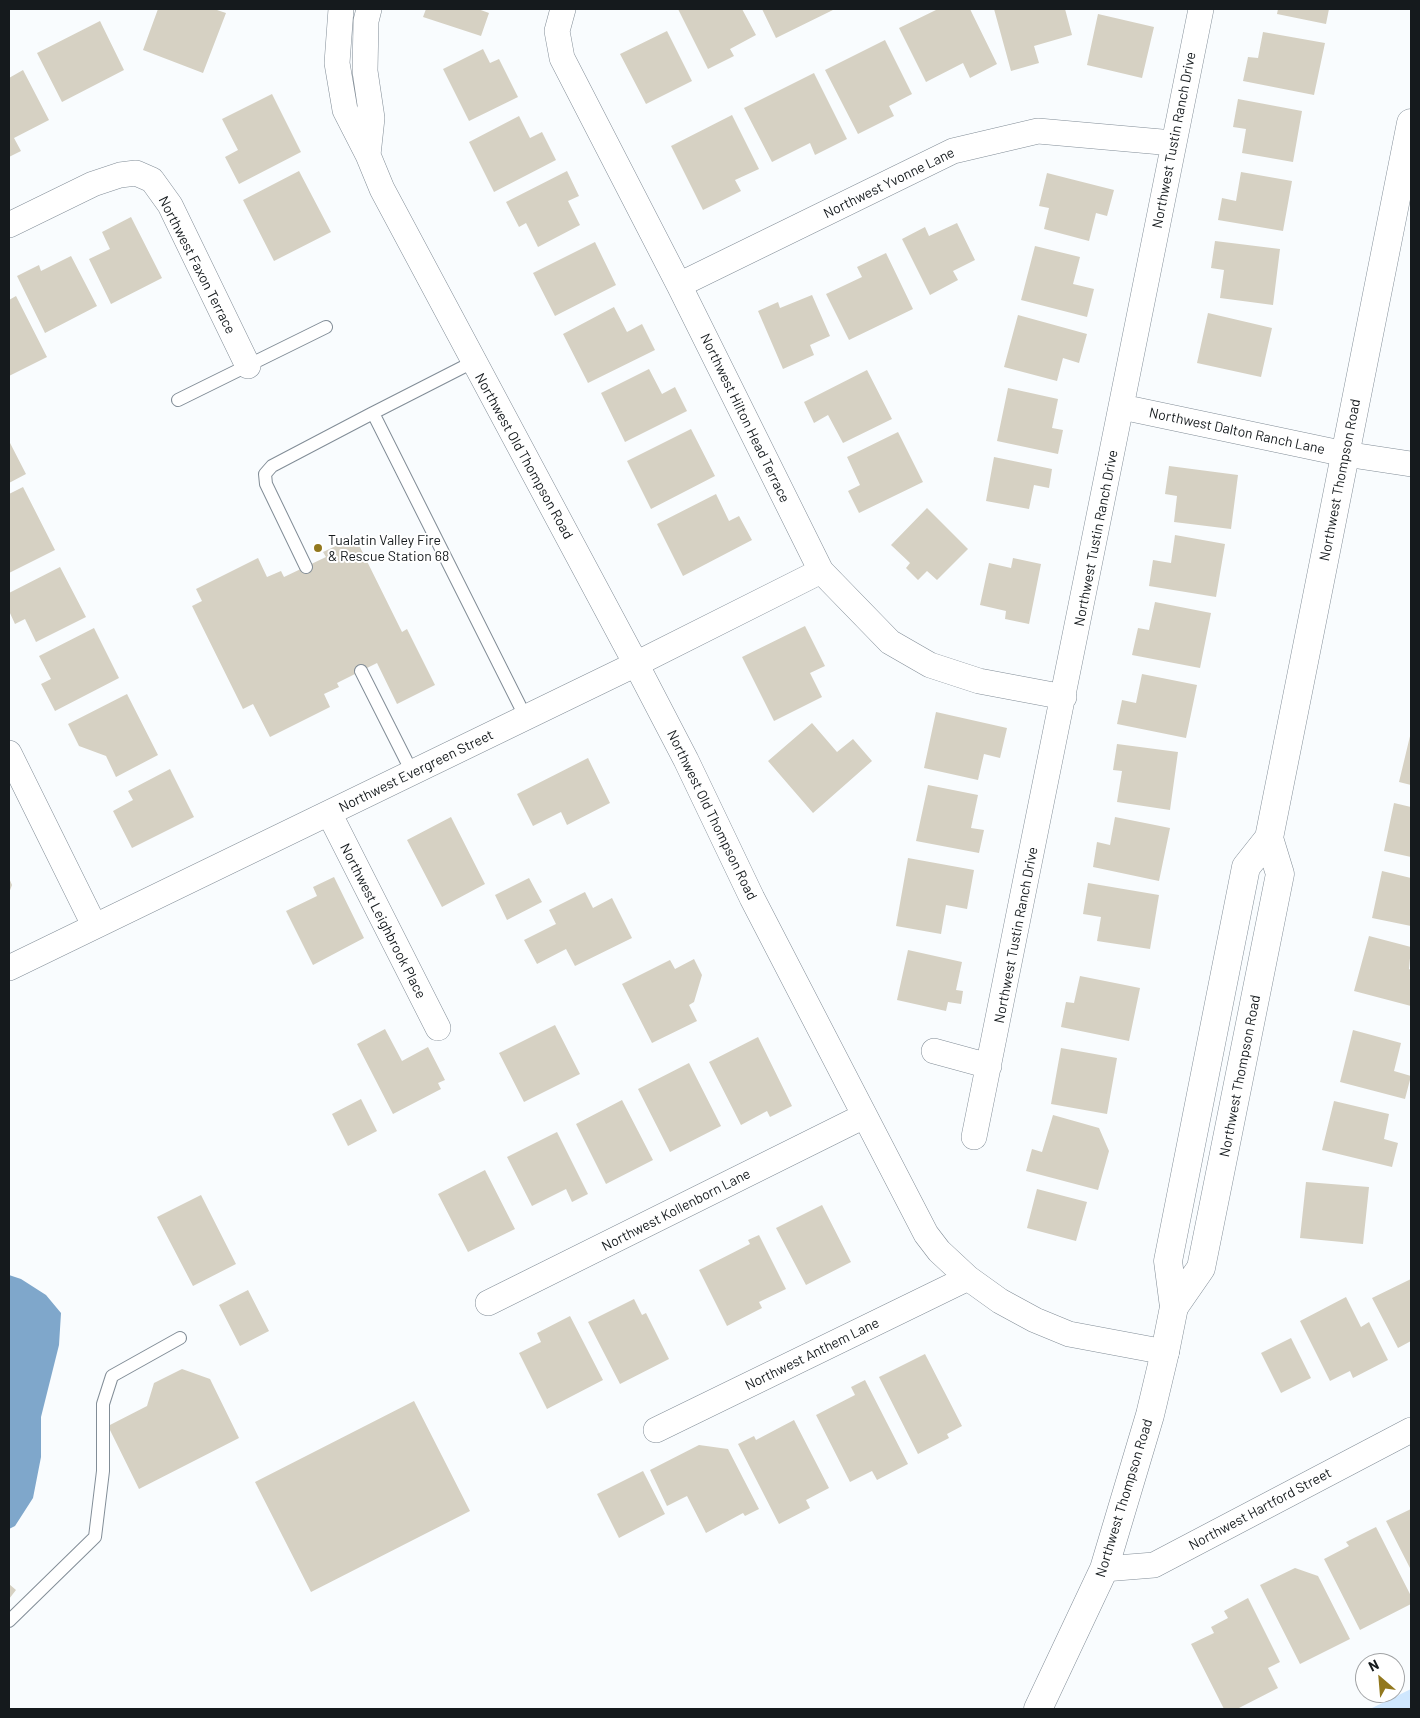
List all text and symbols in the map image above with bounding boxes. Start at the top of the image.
street label: Northwest Tustin Ranch Drive [1149,50,1199,230]
street label: Northwest Yvonne Lane [821,144,957,222]
street label: Northwest Faxon Terrace [155,193,239,337]
street label: Northwest Hilton Head Terrace [697,331,793,505]
street label: Northwest Old Thompson Road [471,370,577,542]
street label: Northwest Thompson Road [1316,398,1364,562]
street label: Northwest Dalton Ranch Lane [1148,404,1326,458]
street label: Northwest Tustin Ranch Drive [1071,448,1121,628]
place label: Tualatin Valley Fire & Rescue Station 68 [328,532,449,564]
marker: Tualatin Valley Fire & Rescue Station 68 [312,542,324,554]
street label: Northwest Evergreen Street [336,726,496,816]
street label: Northwest Old Thompson Road [663,727,761,903]
street label: Northwest Leighbrook Place [337,841,429,1001]
street label: Northwest Tustin Ranch Drive [991,845,1041,1025]
street label: Northwest Thompson Road [1216,994,1264,1158]
street label: Northwest Kollenborn Lane [599,1165,753,1255]
street label: Northwest Anthem Lane [742,1314,882,1394]
street label: Northwest Thompson Road [1092,1417,1156,1579]
street label: Northwest Hartford Street [1186,1464,1334,1554]
north arrow [1355,1653,1405,1703]
text: N [1365,1655,1381,1675]

